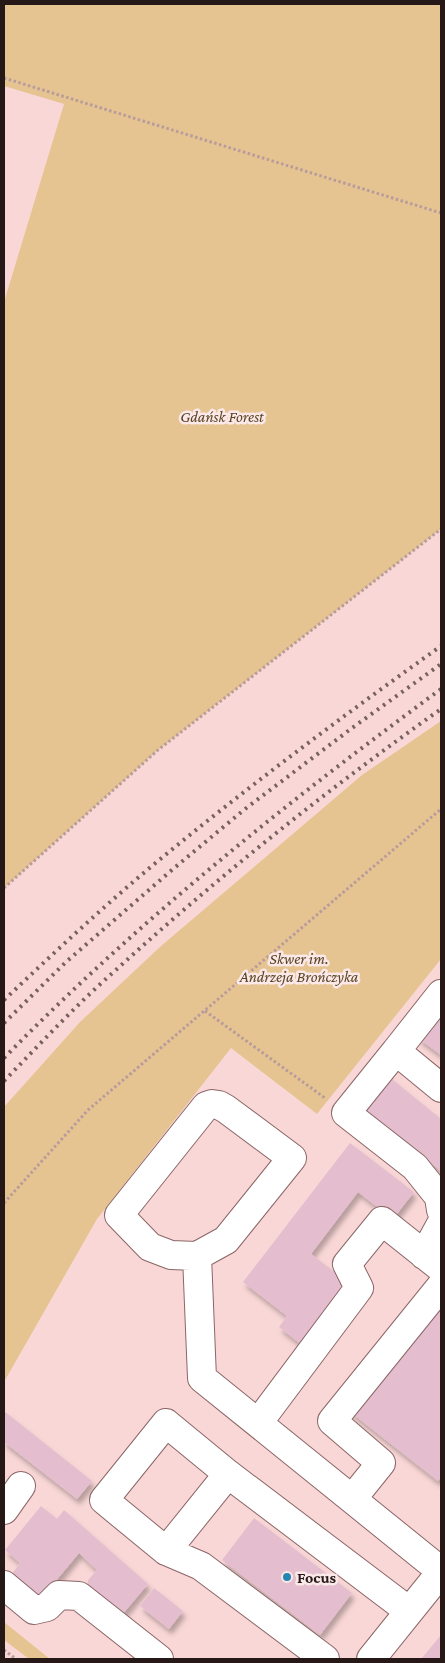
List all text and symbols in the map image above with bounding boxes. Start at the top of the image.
park label: Gdańsk Forest [180,408,264,425]
park label: Skwer im. Andrzeja Brończyka [239,950,359,986]
place label: Focus [297,1569,336,1586]
marker: Focus [281,1571,293,1583]

